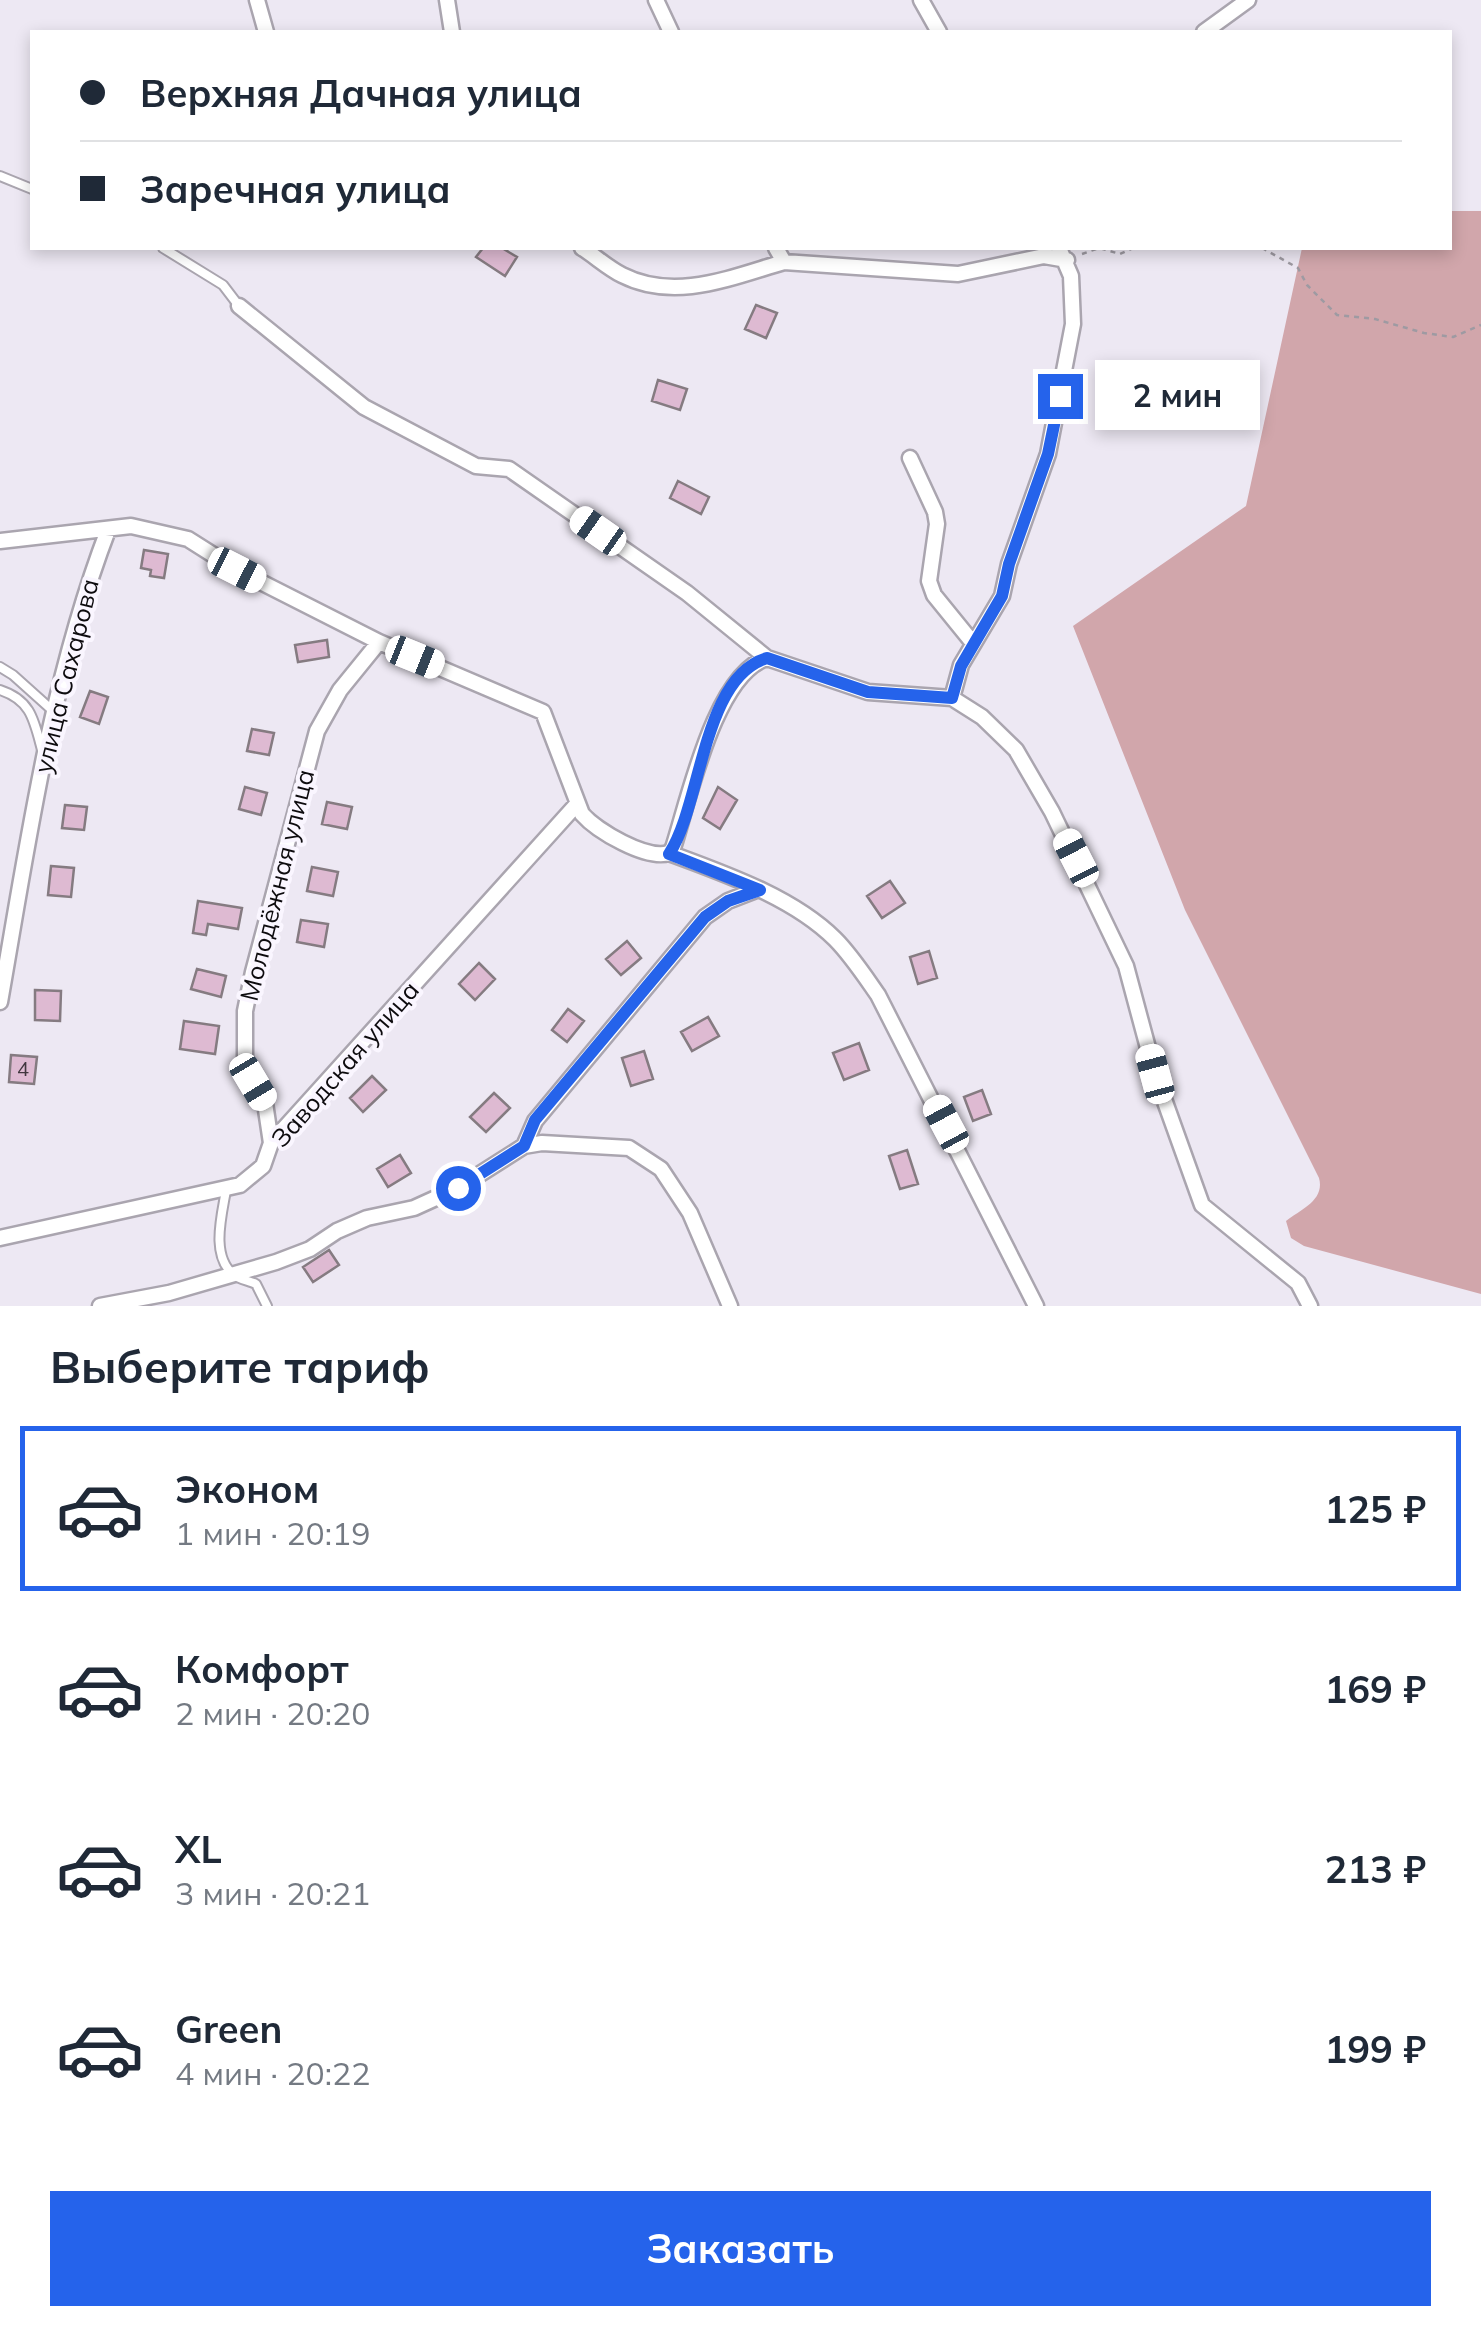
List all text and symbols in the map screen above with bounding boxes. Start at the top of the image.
text: Верхняя Дачная улица [140,69,582,117]
text: Заречная улица [140,165,451,213]
callout: 2 мин [1095,361,1260,431]
route end [1038,374,1083,419]
text: 2 мин [1133,375,1222,415]
car [565,502,631,560]
car [203,543,271,597]
street label: улица Сахарова [26,575,105,776]
car [382,632,448,682]
street label: Молодёжная улица [233,766,320,1004]
car [1049,824,1103,892]
street label: Заводская улица [264,974,425,1153]
car [1133,1041,1177,1107]
car [225,1049,281,1115]
house number: 4 [17,1056,29,1081]
car [919,1090,973,1158]
route start [436,1166,481,1211]
text: Выберите тариф [50,1338,430,1394]
icon: car [55,1464,145,1554]
text: Эконом [175,1465,319,1513]
text: 125 ₽ [1324,1485,1426,1533]
text: 1 мин · 20:19 [175,1513,370,1553]
icon: car [55,1644,145,1734]
text: Комфорт [175,1645,349,1693]
text: 169 ₽ [1324,1665,1426,1713]
text: 2 мин · 20:20 [175,1693,370,1733]
icon: car [55,1824,145,1914]
text: XL [175,1825,222,1873]
text: 213 ₽ [1324,1845,1426,1893]
text: 3 мин · 20:21 [175,1873,370,1913]
icon: car [55,2004,145,2094]
text: Green [175,2005,282,2053]
text: 199 ₽ [1324,2025,1426,2073]
text: 4 мин · 20:22 [175,2053,370,2093]
button: Заказать [50,2191,1431,2306]

